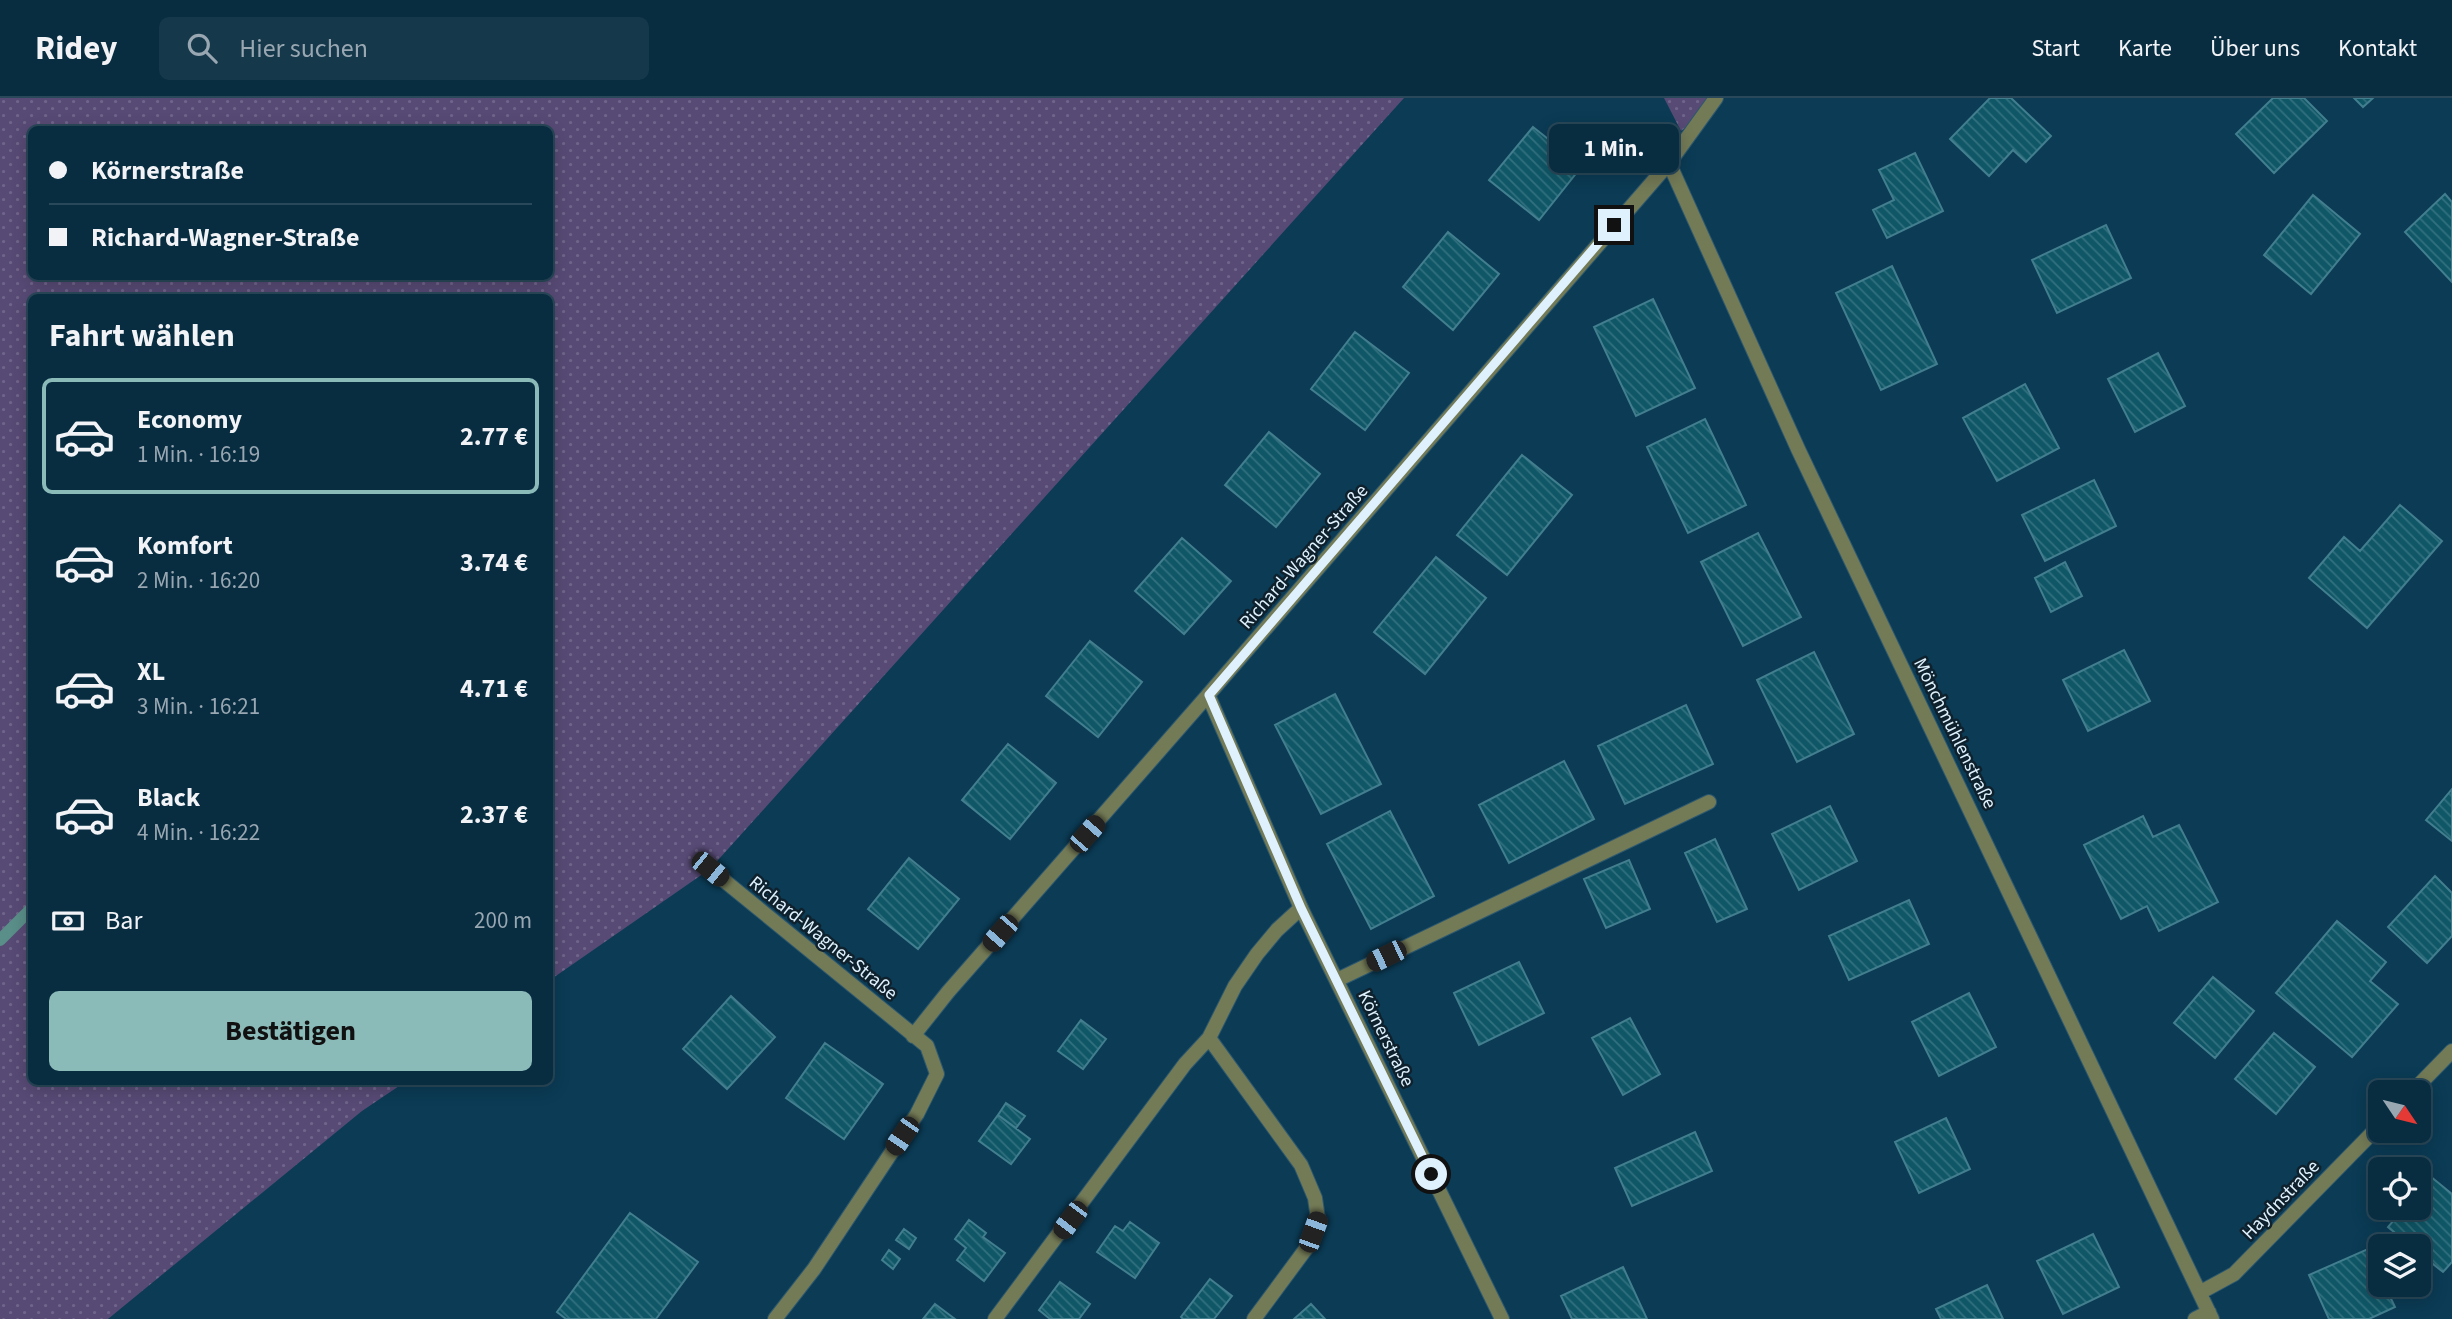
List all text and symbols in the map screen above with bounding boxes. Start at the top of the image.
search box [159,17,649,80]
text: Ridey [35,25,117,72]
icon: search [183,29,221,67]
text: Hier suchen [239,30,368,67]
text: Start [2032,31,2080,66]
text: Karte [2118,31,2172,66]
text: Über uns [2210,31,2300,66]
text: Kontakt [2338,31,2417,66]
callout: 1 Min. [1549,123,1679,172]
text: 1 Min. [1584,132,1644,165]
text: Körnerstraße [91,152,244,189]
route end [1598,209,1630,241]
text: Richard-Wagner-Straße [91,219,359,256]
text: Fahrt wählen [49,313,235,359]
text: Economy [137,401,242,438]
icon: car [53,405,116,468]
text: 2.77 € [460,418,528,455]
text: 1 Min. · 16:19 [137,438,260,471]
street label: Richard-Wagner-Straße [1234,479,1375,635]
text: Komfort [137,527,233,564]
icon: car [53,531,116,594]
text: 3.74 € [460,544,528,581]
text: 2 Min. · 16:20 [137,564,260,597]
text: XL [137,653,165,690]
street label: Mönchmühlenstraße [1906,654,2003,814]
icon: car [53,657,116,720]
text: 4.71 € [460,670,528,707]
text: 3 Min. · 16:21 [137,690,260,723]
text: Black [137,779,200,816]
icon: car [53,783,116,846]
text: 2.37 € [460,796,528,833]
car [1066,811,1109,857]
text: 4 Min. · 16:22 [137,816,260,849]
car [688,848,733,890]
street label: Richard-Wagner-Straße [743,870,903,1007]
icon: cash [49,902,87,940]
text: Bar [105,902,142,939]
text: 200 m [474,904,532,937]
car [979,910,1022,956]
car [1363,937,1410,975]
street label: Körnerstraße [1351,986,1421,1091]
button: Bestätigen [49,991,532,1071]
north arrow [2368,1080,2431,1143]
map controls [2368,1080,2431,1297]
car [882,1113,923,1159]
street label: Haydnstraße [2236,1154,2326,1246]
button: locate [2368,1157,2431,1220]
route start [1415,1158,1447,1190]
car [1049,1197,1092,1243]
car [1296,1209,1331,1255]
button: layers [2368,1234,2431,1297]

